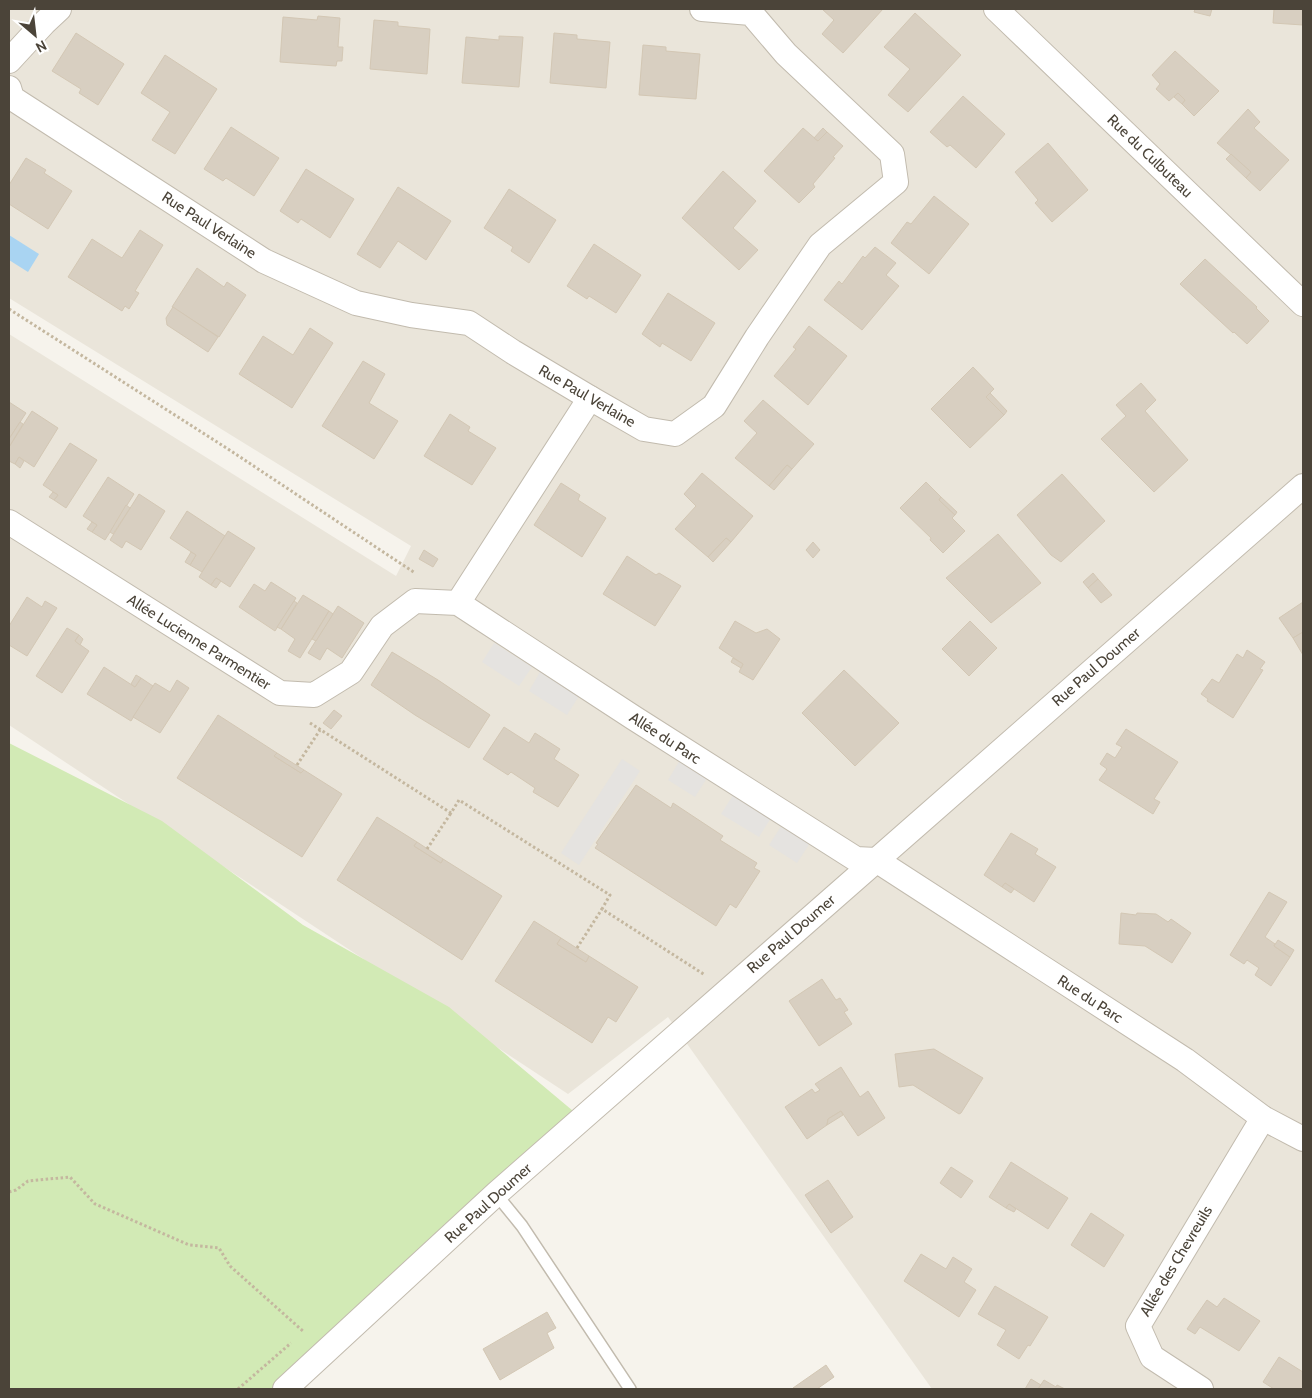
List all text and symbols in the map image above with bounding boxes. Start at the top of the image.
north arrow [10,10,60,60]
text: N [33,36,50,57]
street label: Rue du Culbuteau [1104,111,1196,201]
street label: Rue Paul Verlaine [158,188,260,262]
street label: Rue Paul Verlaine [535,361,639,431]
street label: Allée Lucienne Parmentier [124,590,274,694]
street label: Rue Paul Doumer [1048,624,1144,710]
street label: Allée du Parc [626,708,704,768]
street label: Rue Paul Doumer [743,891,839,977]
street label: Rue du Parc [1054,971,1126,1027]
street label: Rue Paul Doumer [441,1159,535,1247]
street label: Allée des Chevreuils [1136,1202,1216,1320]

